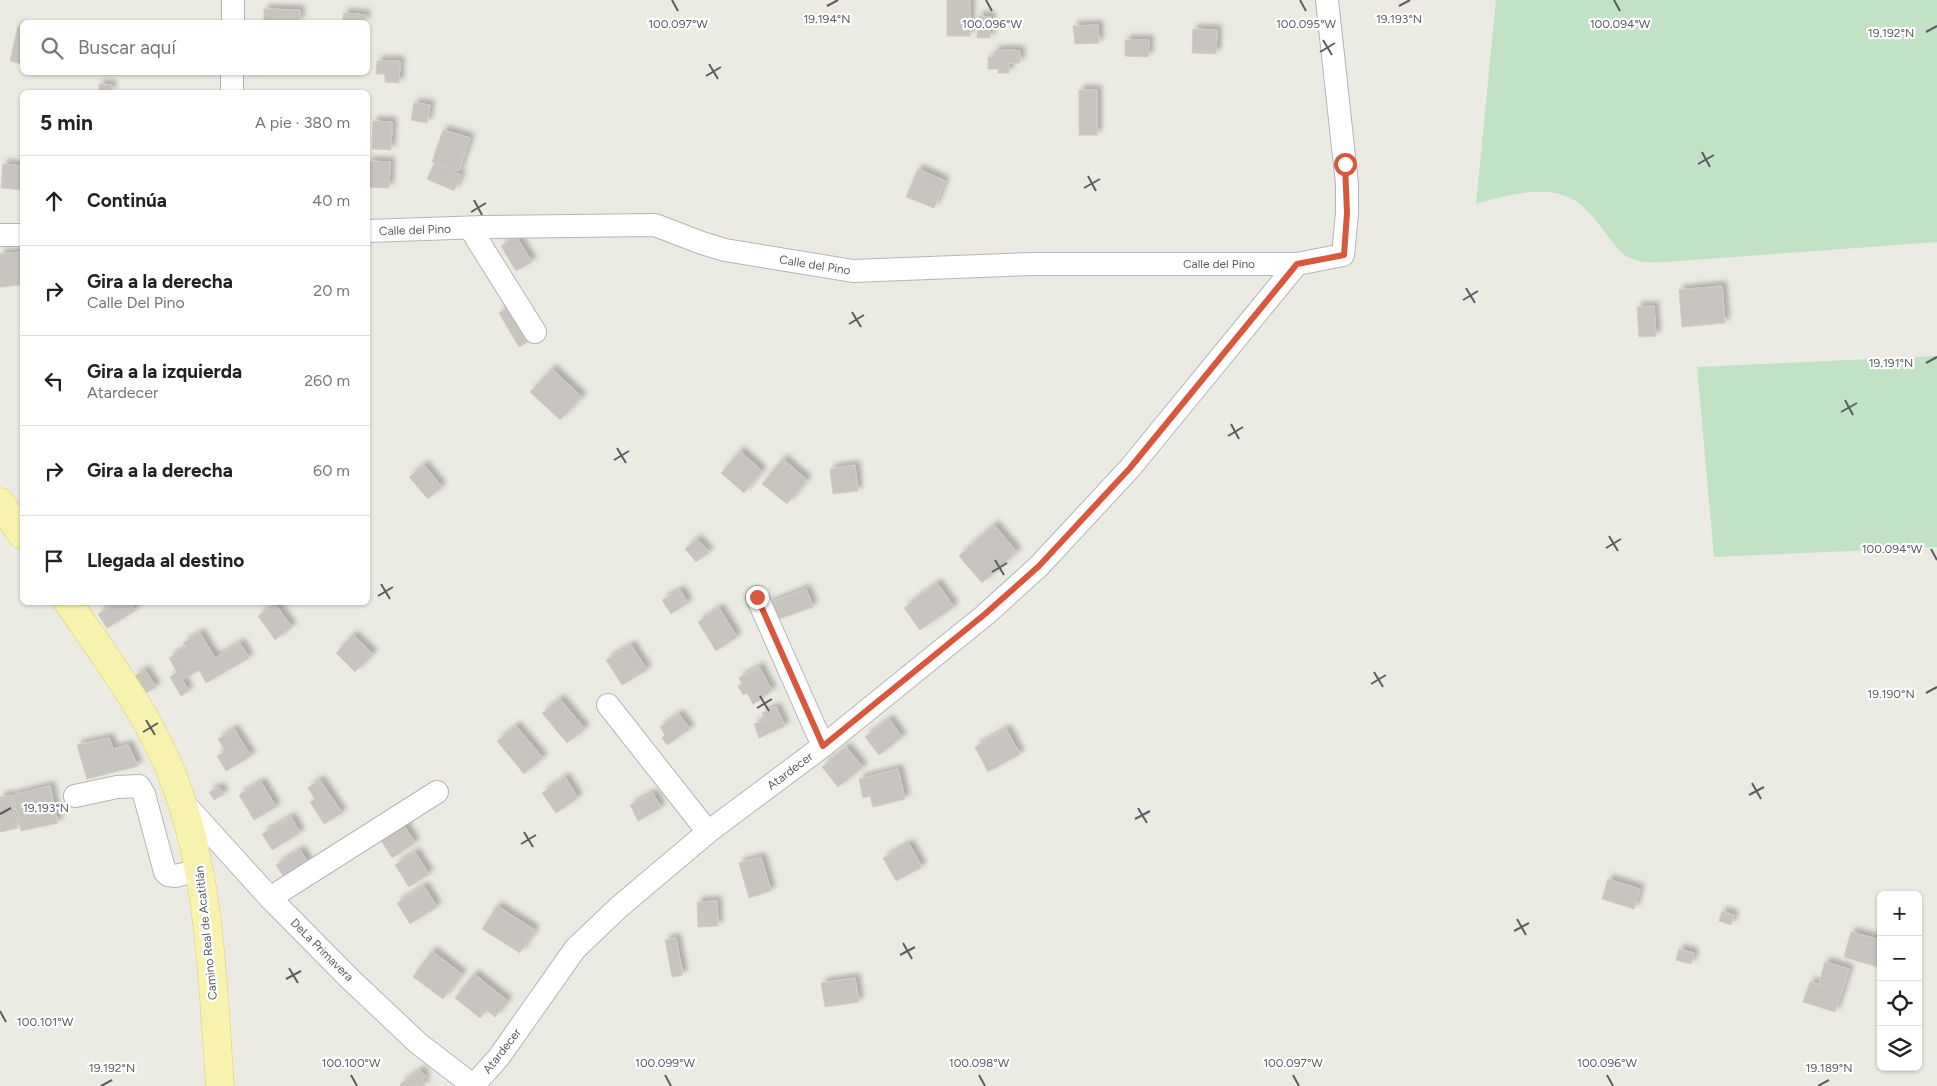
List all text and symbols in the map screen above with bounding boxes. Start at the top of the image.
text: 19.194°N [803,12,851,26]
text: 19.193°N [1376,12,1422,26]
text: 100.097°W [648,17,708,31]
text: 100.096°W [962,17,1023,31]
text: 100.095°W [1276,17,1337,31]
text: 100.094°W [1590,17,1651,31]
search box [20,20,370,75]
text: 19.192°N [1868,26,1914,40]
icon: search [38,34,66,62]
text: Buscar aquí [78,36,176,59]
text: 5 min [40,110,93,135]
text: A pie · 380 m [255,113,350,132]
route start [1334,153,1357,176]
icon: ahead [40,187,68,215]
text: Continúa [87,189,167,212]
text: 40 m [312,191,350,210]
street label: Calle del Pino [379,222,451,238]
street label: Calle del Pino [778,252,852,278]
street label: Calle del Pino [1183,257,1255,271]
text: Gira a la derecha [87,270,233,293]
icon: right [40,277,68,305]
text: 20 m [313,281,350,300]
text: Calle Del Pino [87,293,185,312]
text: 19.191°N [1869,356,1913,370]
text: Gira a la izquierda [87,360,242,383]
icon: left [40,367,68,395]
text: 260 m [304,371,350,390]
text: Atardecer [87,383,158,402]
icon: right [40,457,68,485]
text: Gira a la derecha [87,459,233,482]
text: 60 m [313,461,350,480]
text: 100.094°W [1862,542,1923,556]
icon: arrive [40,547,68,575]
text: Llegada al destino [87,549,244,572]
route end [746,586,769,609]
text: 19.190°N [1867,687,1915,701]
street label: Atardecer [764,749,816,793]
text: 19.193°N [23,801,69,815]
street label: Camino Real de Acatitlán [192,865,220,1001]
map controls [1877,891,1922,1071]
button: + [1877,891,1922,936]
street label: DeLa Primavera [288,916,356,984]
button: − [1877,936,1922,981]
button: locate [1877,981,1922,1026]
text: 100.101°W [17,1015,74,1029]
street label: Atardecer [480,1026,524,1076]
button: layers [1877,1026,1922,1071]
text: 100.100°W [321,1056,381,1070]
text: 100.099°W [635,1056,696,1070]
text: 100.098°W [949,1056,1010,1070]
text: 100.097°W [1263,1056,1323,1070]
text: 100.096°W [1577,1056,1638,1070]
text: 19.192°N [89,1061,135,1075]
text: 19.189°N [1805,1061,1853,1075]

